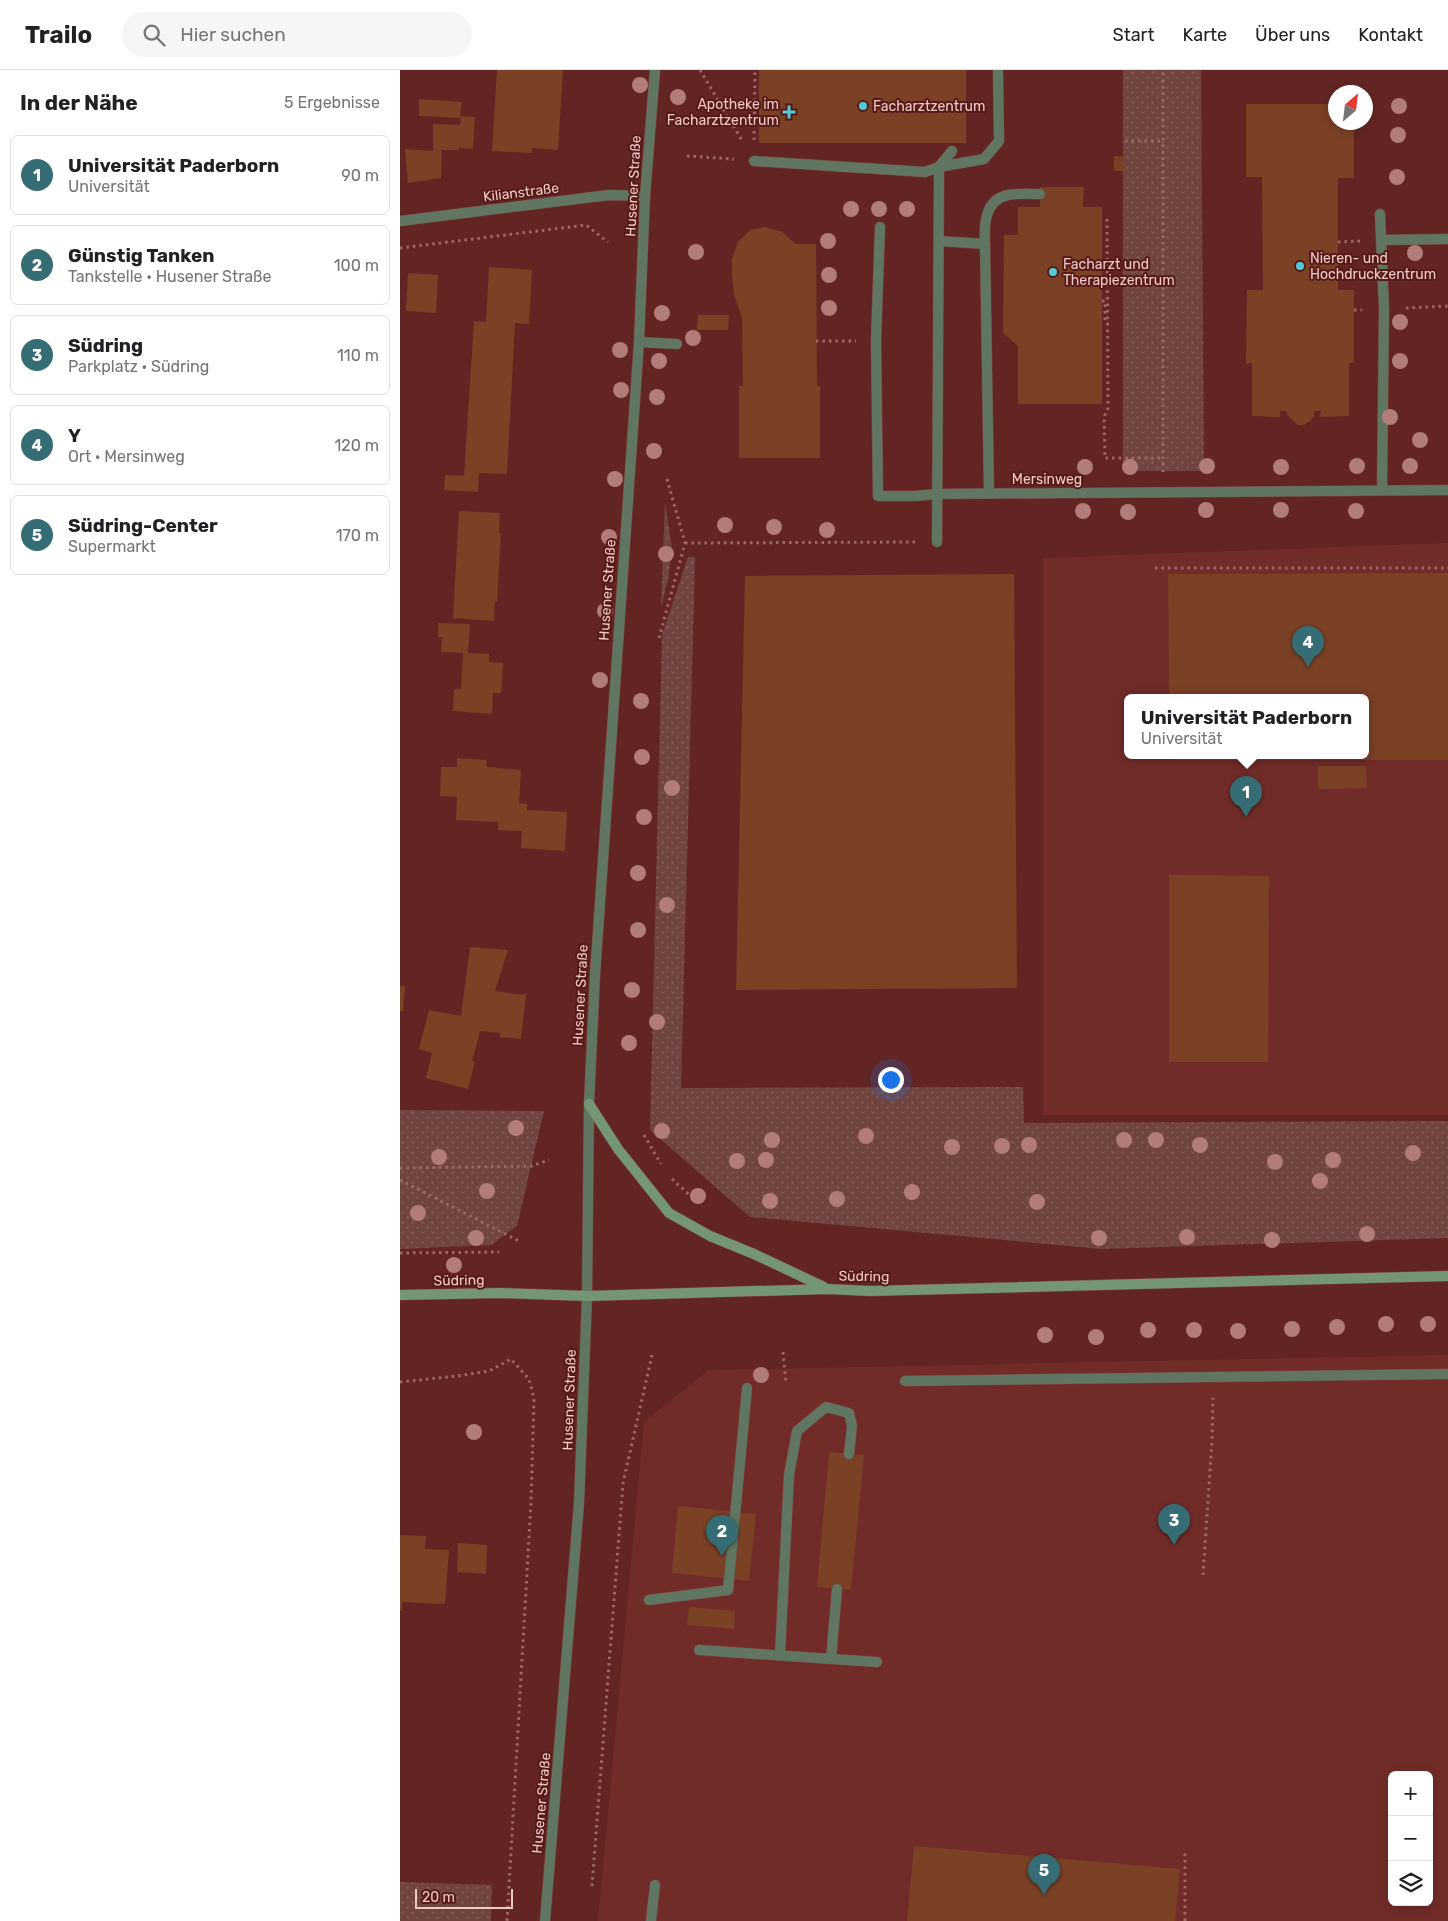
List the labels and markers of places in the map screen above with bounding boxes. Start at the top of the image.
place label: Apotheke im Facharztzentrum [667,96,779,129]
place label: Facharztzentrum [873,98,985,115]
marker: Facharztzentrum [857,100,869,112]
marker: Apotheke im Facharztzentrum [783,106,795,118]
place label: Nieren- und Hochdruckzentrum [1310,250,1436,283]
place label: Facharzt und Therapiezentrum [1063,256,1175,289]
marker: Nieren- und Hochdruckzentrum [1294,260,1306,272]
marker: Facharzt und Therapiezentrum [1047,266,1059,278]
pin: 4 [1292,626,1324,667]
pin: 1 [1230,776,1262,817]
pin: 3 [1158,1504,1190,1545]
pin: 2 [706,1515,738,1556]
pin: 5 [1028,1854,1060,1895]

